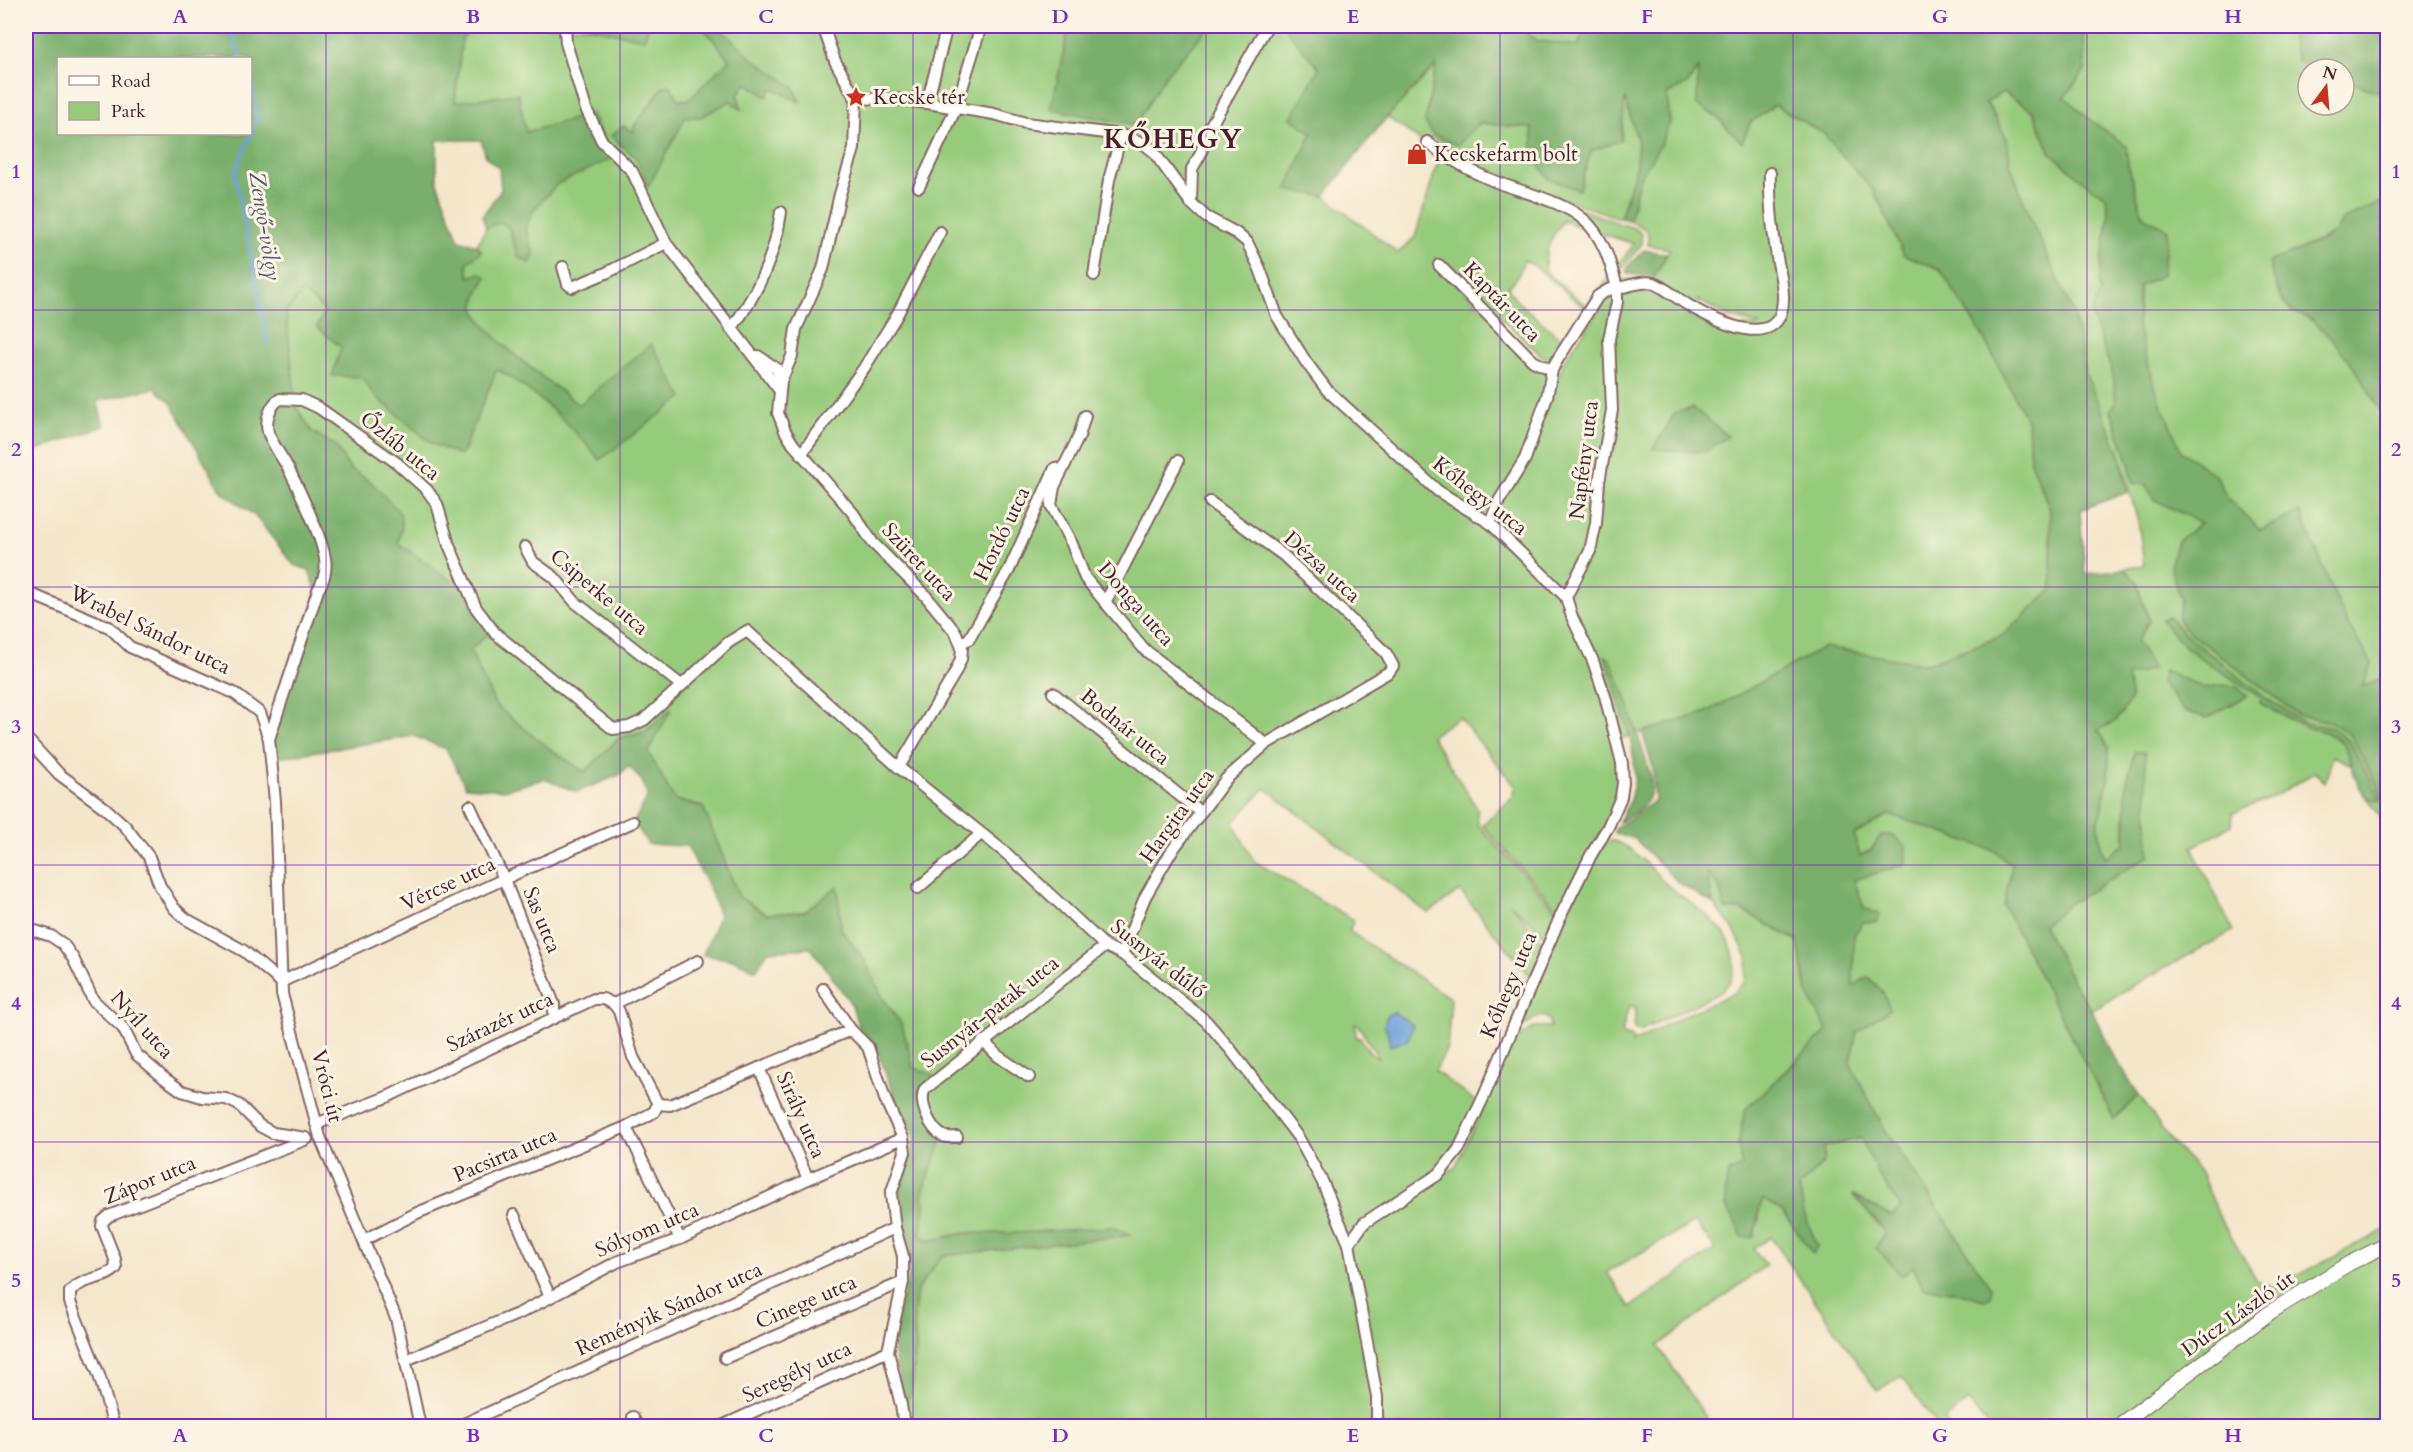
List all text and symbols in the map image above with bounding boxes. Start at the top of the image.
text: A [172,3,188,30]
text: B [466,3,480,30]
text: C [758,3,774,30]
text: D [1051,3,1069,30]
text: E [1347,3,1359,30]
text: F [1641,3,1653,30]
text: G [1932,3,1948,30]
text: H [2224,3,2242,30]
legend [57,57,252,135]
north arrow [2296,57,2356,117]
text: N [2320,61,2340,86]
text: Road [111,69,151,94]
place label: Kecske tér [873,83,965,112]
place icon: Kecske tér [844,85,868,109]
text: Park [111,99,146,124]
district label: KŐHEGY [1103,120,1243,158]
place label: Kecskefarm bolt [1434,140,1578,169]
shop icon: Kecskefarm bolt [1405,142,1429,166]
text: 1 [11,158,21,185]
text: 1 [2391,158,2401,185]
water label: Zengő-völgy [242,169,288,283]
street label: Kaptár utca [1456,255,1548,349]
street label: Napfény utca [1562,399,1606,521]
street label: Őzláb utca [354,404,447,487]
text: 2 [11,436,21,463]
text: 2 [2391,436,2401,463]
street label: Kőhegy utca [1426,450,1534,542]
street label: Hordó utca [967,482,1037,586]
street label: Szüret utca [875,516,963,608]
street label: Dézsa utca [1277,525,1367,609]
street label: Csiperke utca [543,542,655,642]
street label: Donga utca [1091,555,1181,653]
street label: Wrabel Sándor utca [64,578,235,682]
street label: Bodnár utca [1074,682,1176,772]
text: 3 [11,713,21,740]
text: 3 [2391,713,2401,740]
street label: Hargita utca [1133,763,1221,869]
street label: Vércse utca [396,849,500,919]
street label: Sas utca [516,883,568,957]
street label: Susnyár dűlő [1104,913,1212,1005]
street label: Kőhegy utca [1474,927,1544,1043]
street label: Susnyár-patak utca [915,949,1065,1075]
street label: Nyíl utca [104,985,180,1065]
street label: Szárazér utca [442,985,558,1059]
text: 4 [11,990,21,1017]
text: 4 [2391,990,2401,1017]
street label: Vróci út [304,1047,350,1126]
street label: Sirály utca [769,1067,833,1163]
street label: Pacsirta utca [449,1120,561,1190]
street label: Zápor utca [100,1148,200,1212]
street label: Sólyom utca [591,1195,703,1265]
street label: Reményik Sándor utca [571,1255,767,1363]
street label: Dúcz László út [2176,1264,2301,1364]
text: 5 [11,1267,21,1294]
text: 5 [2391,1267,2401,1294]
street label: Cinege utca [751,1268,861,1336]
street label: Seregély utca [738,1334,856,1410]
text: A [172,1422,188,1449]
text: B [466,1422,480,1449]
text: C [758,1422,774,1449]
text: D [1051,1422,1069,1449]
text: E [1347,1422,1359,1449]
text: F [1641,1422,1653,1449]
text: G [1932,1422,1948,1449]
text: H [2224,1422,2242,1449]

